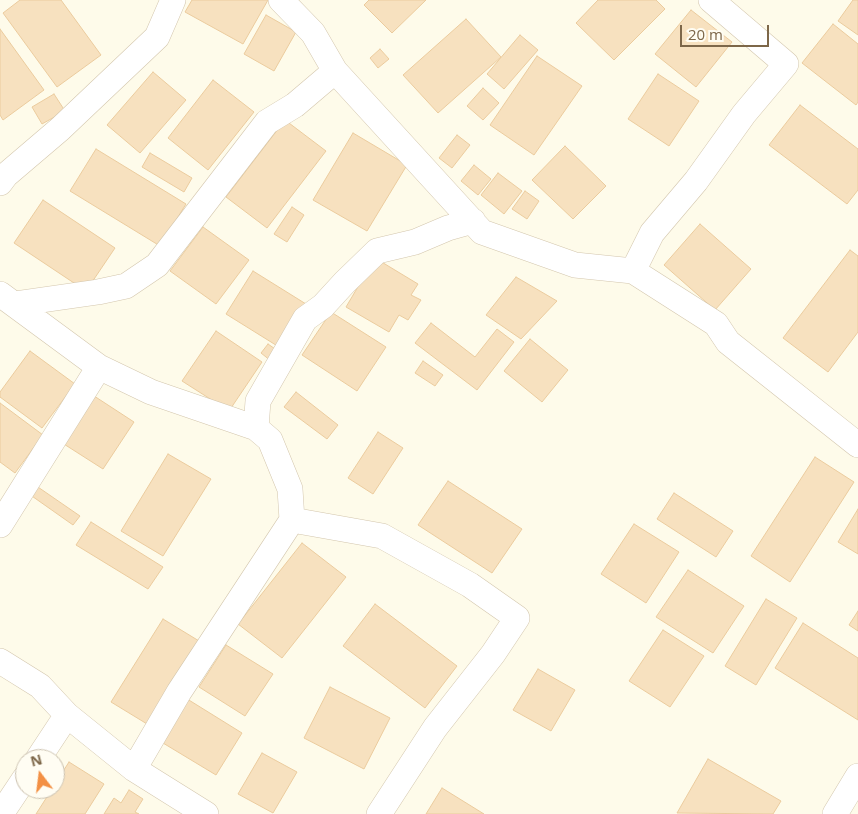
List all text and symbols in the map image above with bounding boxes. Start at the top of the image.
scale bar [683,15,772,47]
text: 20 m [688,24,723,44]
north arrow [15,749,65,799]
text: N [28,749,44,771]

